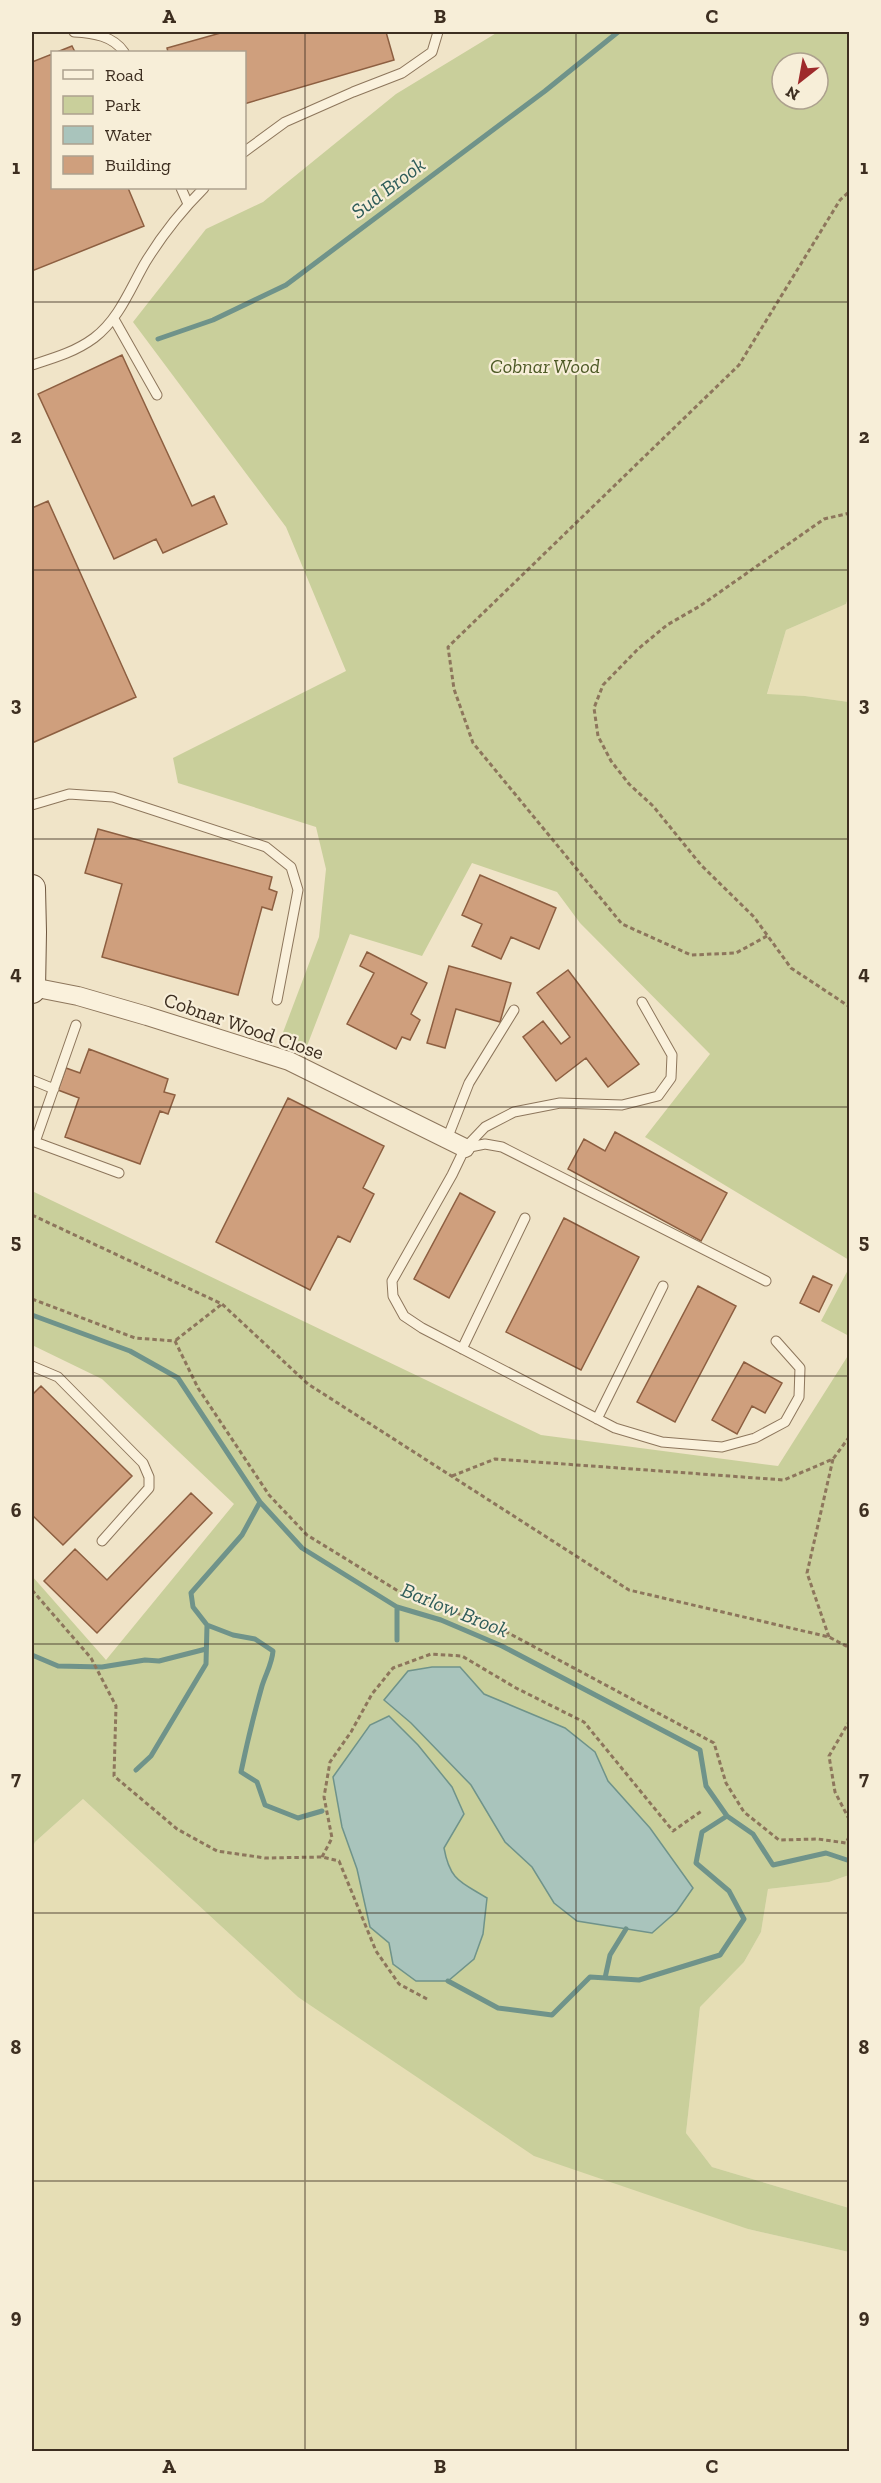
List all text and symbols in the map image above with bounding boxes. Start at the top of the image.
text: A [162,4,176,28]
text: B [434,4,446,28]
text: C [706,4,719,28]
legend [51,51,246,189]
north arrow [770,51,830,111]
text: Road [105,64,144,86]
text: N [782,82,803,105]
text: Park [105,94,141,116]
text: Water [105,124,152,146]
water label: Sud Brook [346,152,430,224]
text: Building [105,154,171,176]
text: 1 [12,155,20,179]
text: 1 [860,155,868,179]
park label: Cobnar Wood [490,354,600,378]
text: 2 [11,424,22,448]
text: 2 [859,424,870,448]
text: 3 [11,692,22,716]
text: 3 [859,692,870,716]
text: 4 [10,961,22,985]
text: 4 [858,961,870,985]
street label: Cobnar Wood Close [161,987,327,1065]
text: 5 [11,1229,21,1253]
text: 5 [859,1229,869,1253]
text: 6 [11,1498,22,1522]
text: 6 [859,1498,870,1522]
water label: Barlow Brook [398,1577,513,1642]
text: 7 [11,1766,21,1790]
text: 7 [859,1766,869,1790]
text: 8 [11,2035,22,2059]
text: 8 [859,2035,870,2059]
text: 9 [11,2304,22,2328]
text: 9 [859,2304,870,2328]
text: A [162,2454,176,2478]
text: B [434,2454,446,2478]
text: C [706,2454,719,2478]

